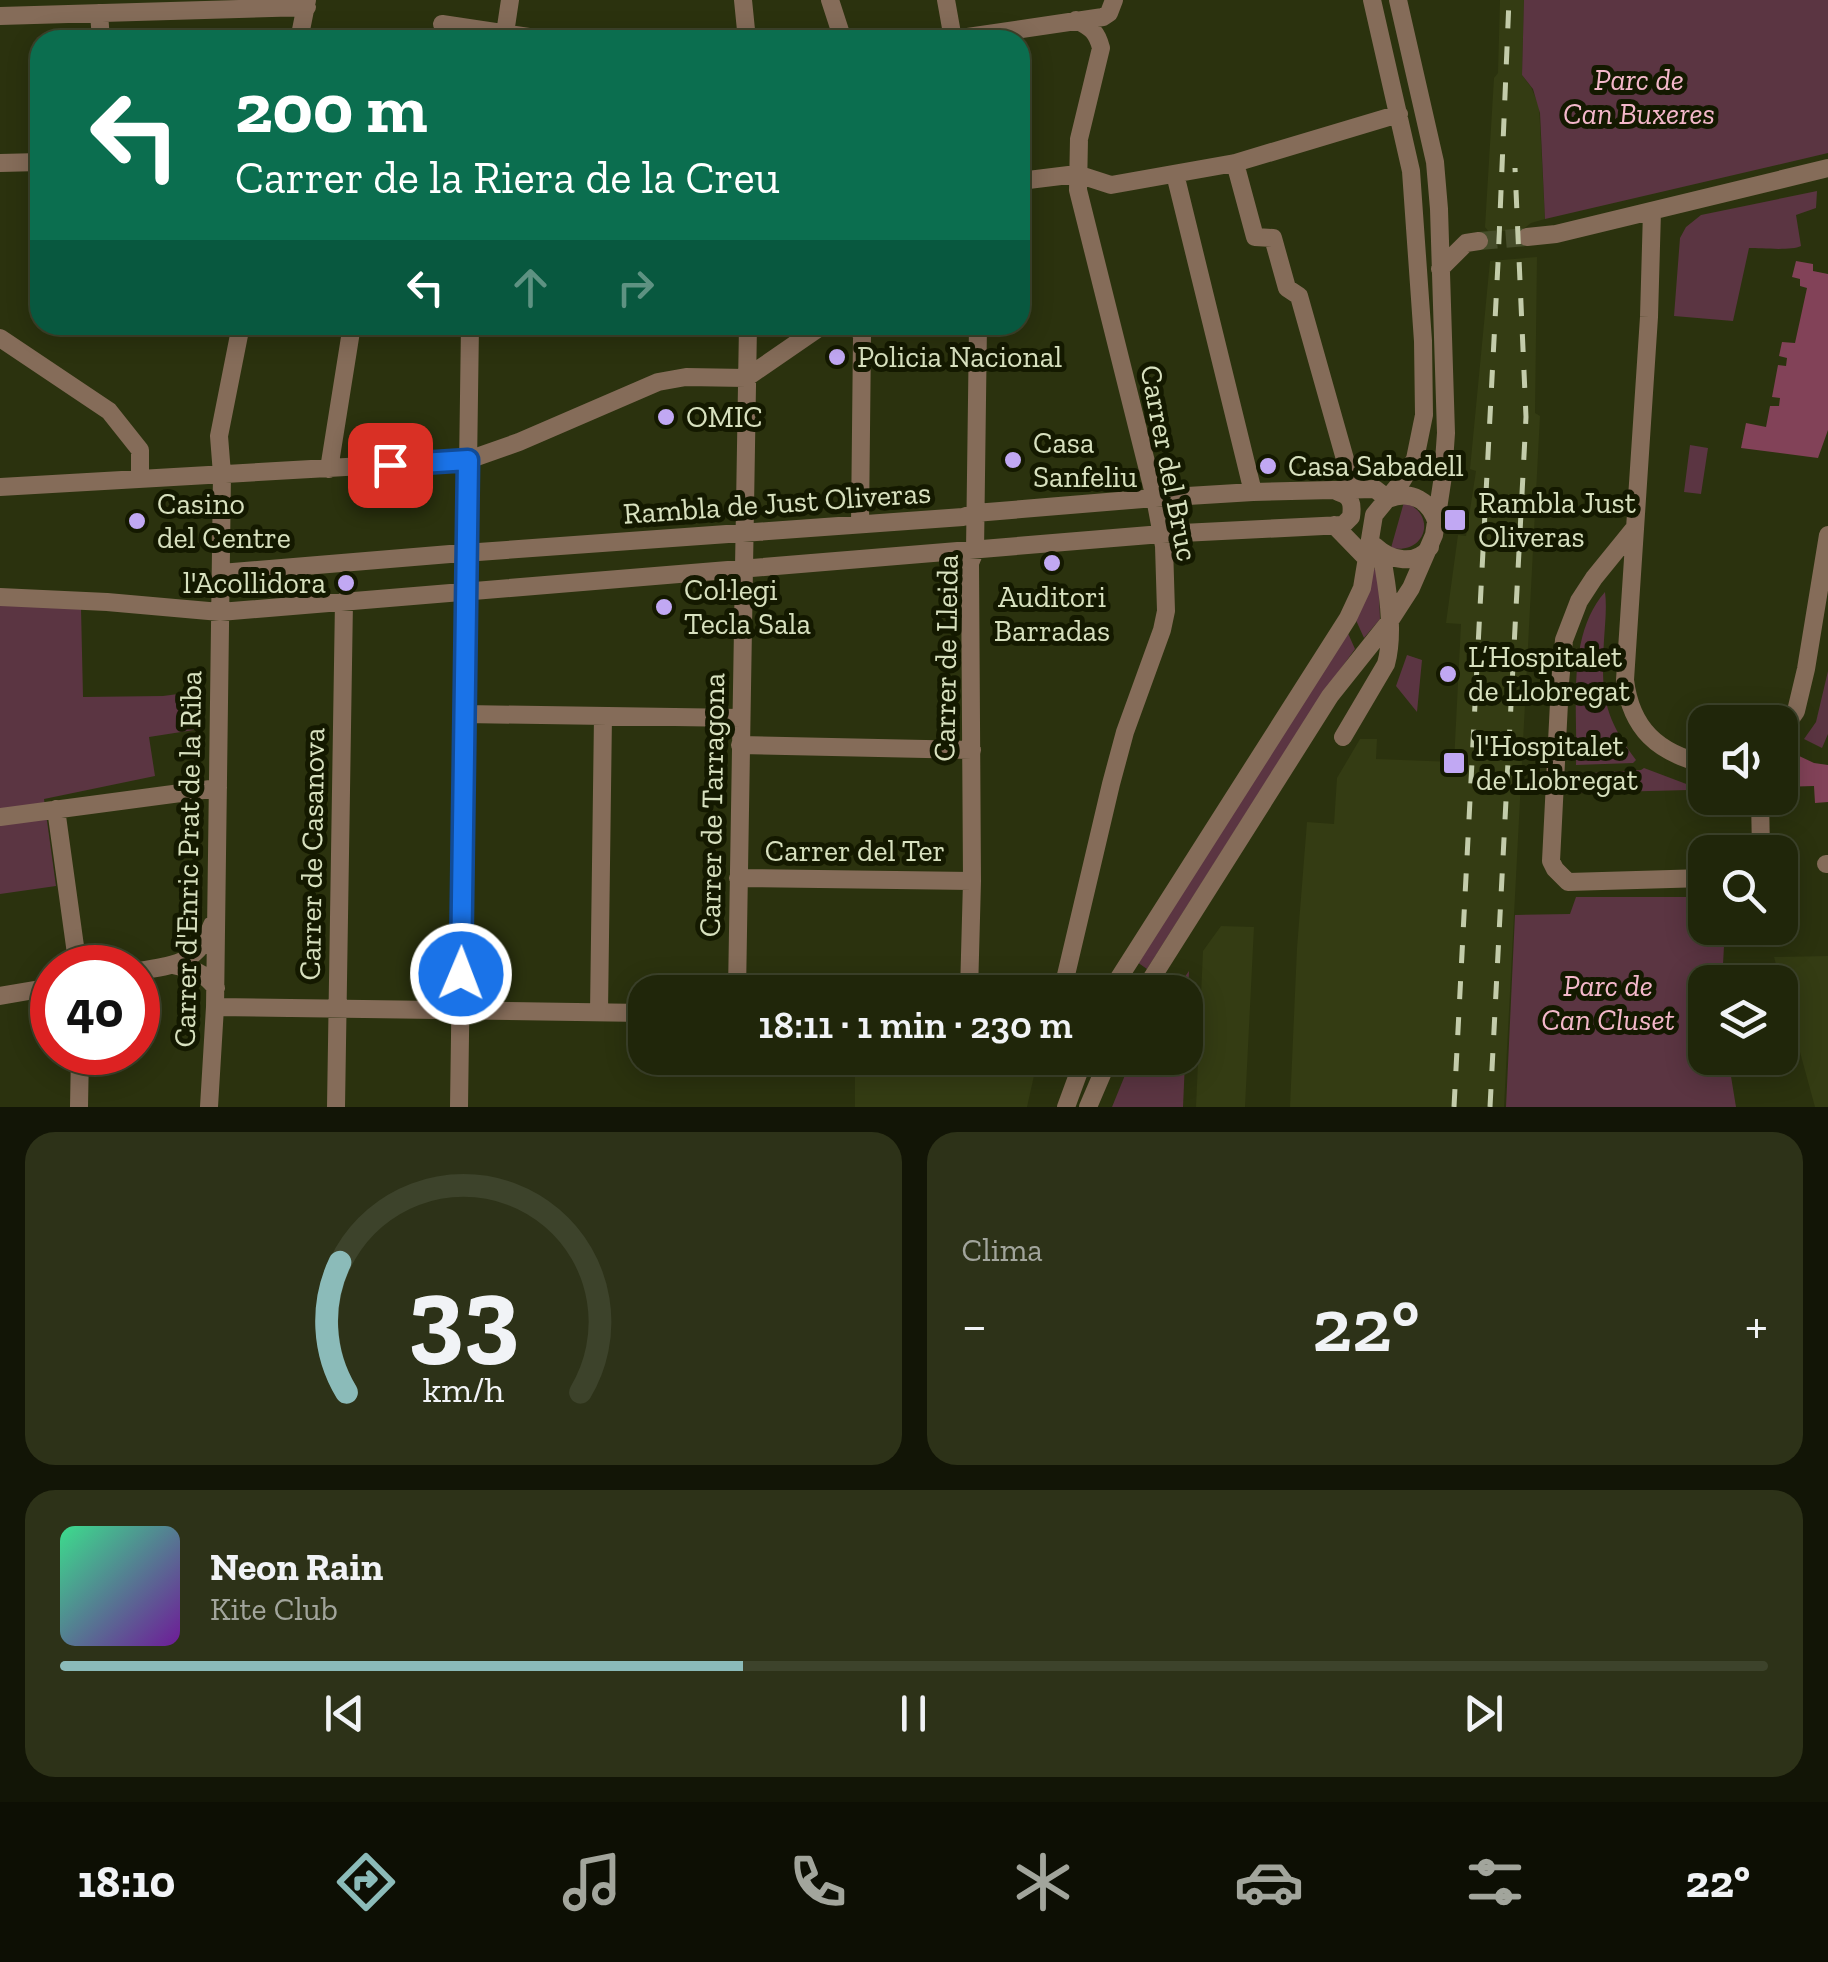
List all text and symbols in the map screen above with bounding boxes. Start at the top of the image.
park label: Parc de Can Buxeres [1563,62,1715,132]
text: 200 m [235,66,428,150]
icon: left [70,70,200,200]
text: Carrer de la Riera de la Creu [235,151,780,205]
icon: left [398,260,453,315]
icon: ahead [503,260,558,315]
icon: right [608,260,663,315]
place label: Policia Nacional [857,339,1062,375]
marker: Policia Nacional [826,346,848,368]
street label: Carrer del Bruc [1132,362,1206,564]
place label: OMIC [686,399,763,435]
marker: OMIC [655,406,677,428]
pin [348,423,433,508]
place label: Casa Sanfeliu [1033,425,1138,495]
icon: arrive [363,438,418,493]
place label: Casa Sabadell [1288,448,1464,484]
marker: Casa Sanfeliu [1002,449,1024,471]
marker: Casa Sabadell [1257,455,1279,477]
street label: Rambla de Just Oliveras [622,474,932,532]
place label: Rambla Just Oliveras [1478,485,1636,555]
place label: Casino del Centre [157,486,291,556]
marker: Rambla Just Oliveras [1442,507,1468,533]
marker: Casino del Centre [126,510,148,532]
marker: Auditori Barradas [1041,552,1063,574]
street label: Carrer de Lleida [926,554,966,762]
place label: l'Acollidora [183,565,326,601]
marker: l'Acollidora [335,572,357,594]
place label: Col·legi Tecla Sala [684,572,811,642]
place label: Auditori Barradas [994,579,1110,649]
marker: Col·legi Tecla Sala [653,596,675,618]
place label: L’Hospitalet de Llobregat [1468,639,1630,709]
marker: L’Hospitalet de Llobregat [1437,663,1459,685]
street label: Carrer d'Enric Prat de la Riba [167,670,209,1048]
street label: Carrer de Tarragona [692,673,732,937]
map controls [1688,705,1798,1075]
button: sound [1688,705,1798,815]
street label: Carrer de Casanova [292,727,332,981]
place label: l'Hospitalet de Llobregat [1476,728,1638,798]
marker: l'Hospitalet de Llobregat [1441,750,1467,776]
street label: Carrer del Ter [765,833,945,869]
button: search [1688,835,1798,945]
position arrow [409,922,513,1026]
speed limit sign: 40 [30,945,160,1075]
button: layers [1688,965,1798,1075]
park label: Parc de Can Cluset [1541,968,1675,1038]
text: 18:11 · 1 min · 230 m [758,1002,1073,1048]
text: Clima [962,1231,1043,1269]
text: 33 [408,1252,519,1377]
text: 22° [1312,1280,1420,1370]
text: − [962,1292,987,1358]
text: + [1745,1292,1768,1358]
text: km/h [422,1368,504,1411]
text: Neon Rain [210,1544,383,1590]
text: Kite Club [210,1590,338,1628]
icon: previous [317,1686,372,1741]
icon: pause [886,1686,941,1741]
icon: next [1456,1686,1511,1741]
icon: directions [331,1847,401,1917]
icon: music [557,1847,627,1917]
icon: phone [783,1847,853,1917]
icon: climate [1008,1847,1078,1917]
icon: car [1234,1847,1304,1917]
icon: filters [1460,1847,1530,1917]
text: 18:10 [78,1855,176,1909]
text: 22° [1685,1855,1750,1909]

